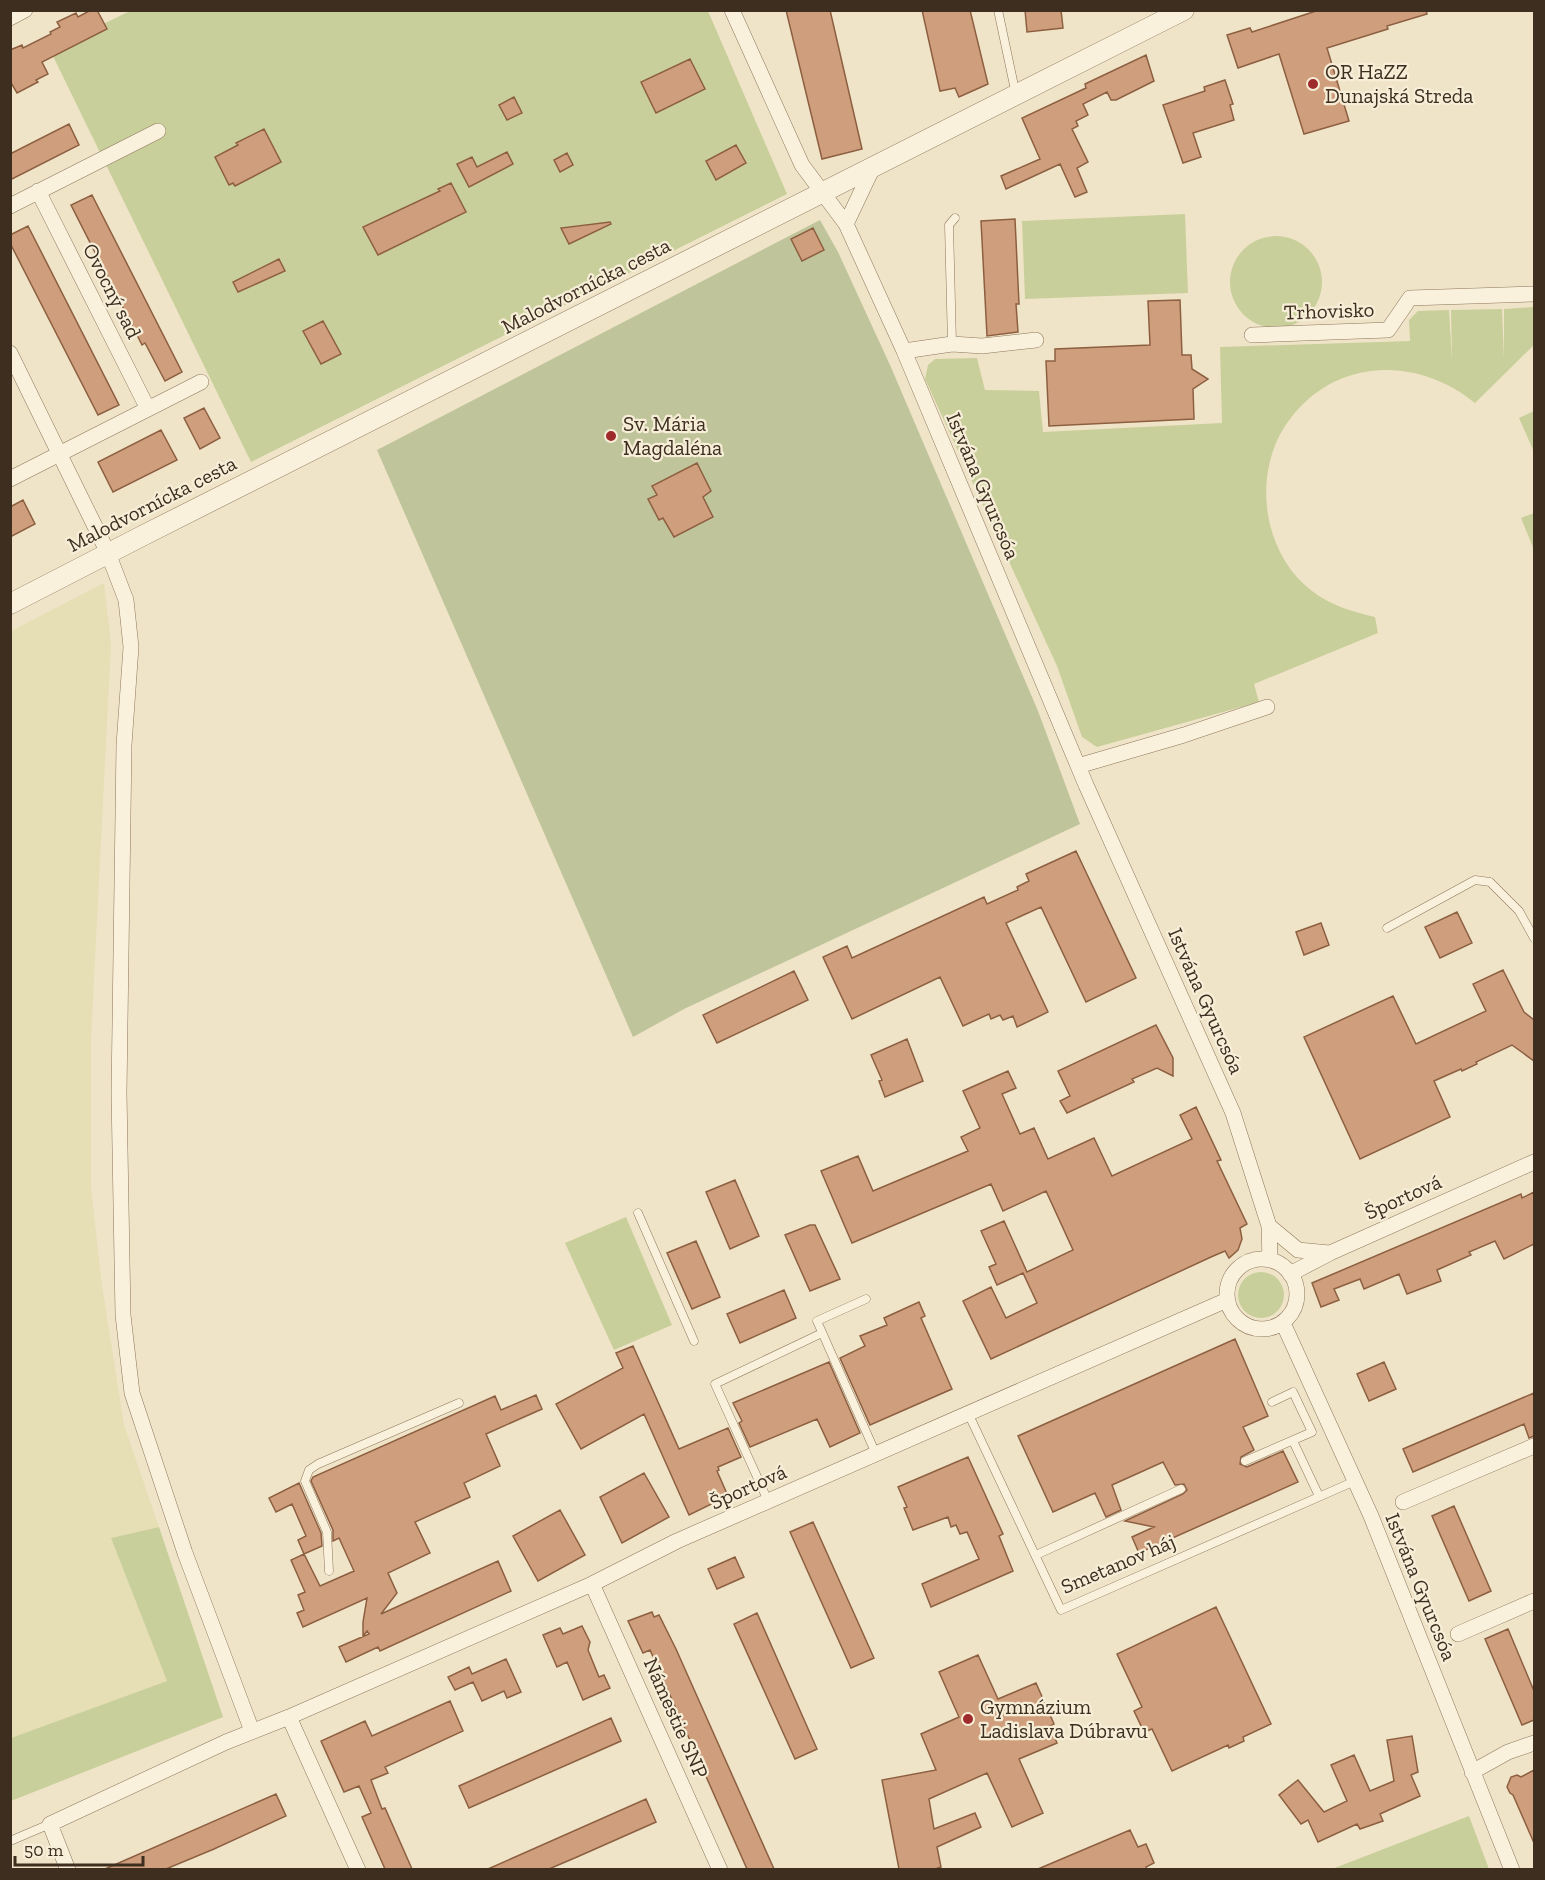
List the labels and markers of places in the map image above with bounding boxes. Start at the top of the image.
place label: OR HaZZ Dunajská Streda [1325,59,1473,109]
marker: OR HaZZ Dunajská Streda [1306,77,1320,91]
place label: Sv. Mária Magdaléna [623,411,722,460]
marker: Sv. Mária Magdaléna [604,429,618,443]
place label: Gymnázium Ladislava Dúbravu [980,1694,1148,1743]
marker: Gymnázium Ladislava Dúbravu [961,1712,975,1726]

